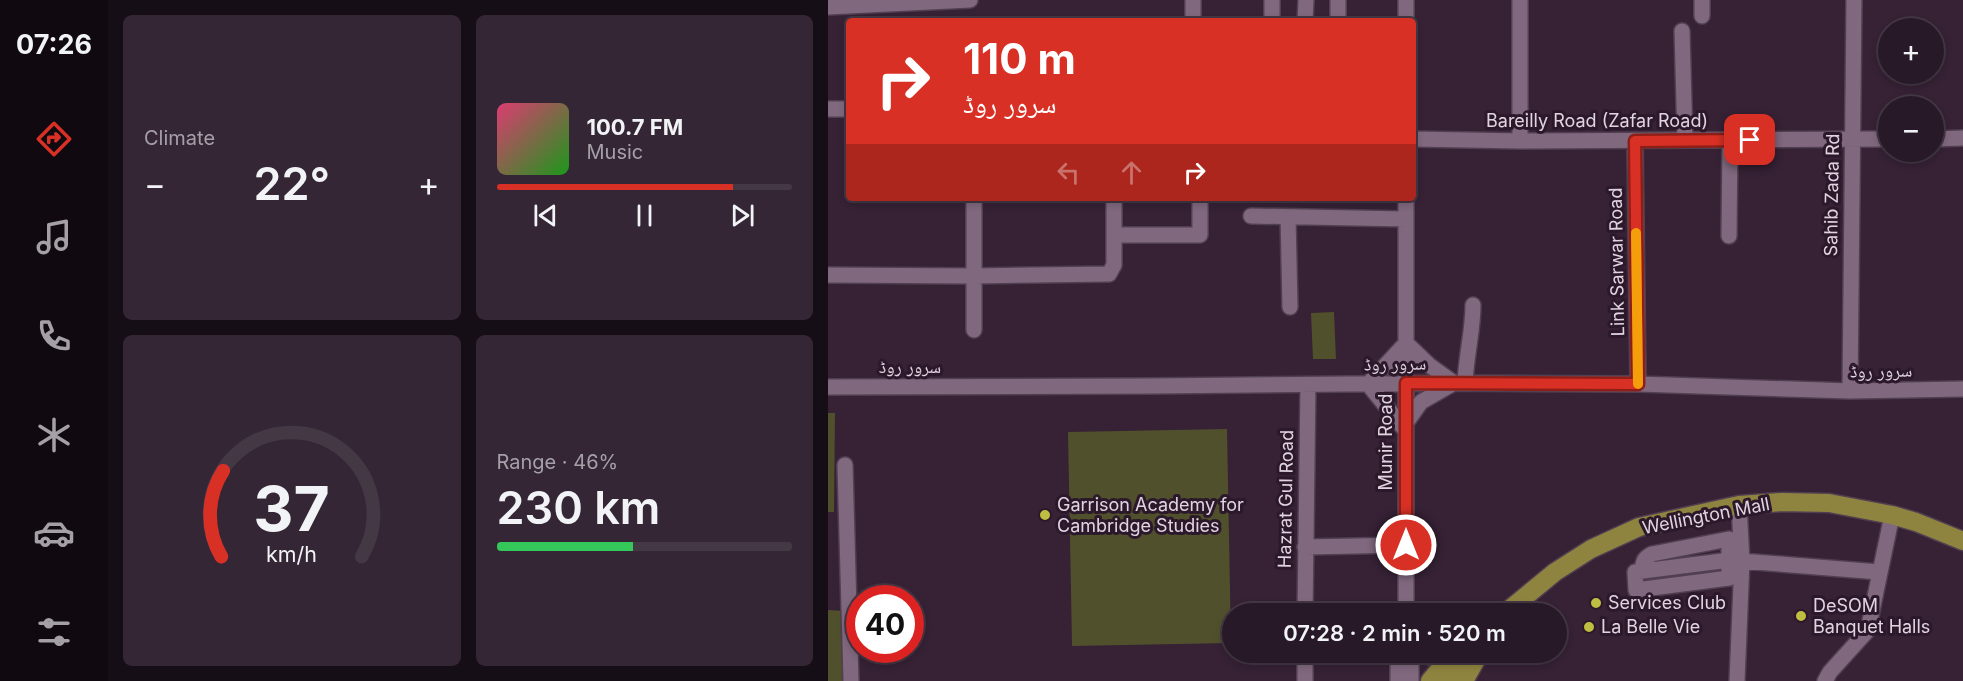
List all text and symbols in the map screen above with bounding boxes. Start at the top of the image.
map controls [1878,18,1944,162]
button: + [1878,18,1944,84]
text: 07:26 [16,28,92,61]
text: 110 m [963,33,1076,84]
icon: right [864,42,942,120]
text: سرور روڈ [963,87,1057,120]
button: − [1878,96,1944,162]
street label: Bareilly Road (Zafar Road) [1486,110,1708,131]
text: 100.7 FM [587,114,683,140]
pin [1724,114,1775,165]
icon: directions [33,118,75,160]
icon: arrive [1733,123,1766,156]
text: Climate [144,126,215,150]
street label: Sahib Zada Rd [1820,133,1843,257]
text: Music [587,140,643,164]
text: 22° [253,156,330,211]
icon: left [1052,156,1085,189]
icon: ahead [1115,156,1148,189]
icon: right [1178,156,1211,189]
text: − [144,164,166,204]
text: + [418,164,440,204]
street label: Link Sarwar Road [1605,187,1628,337]
icon: previous [529,199,562,232]
icon: pause [628,199,661,232]
icon: next [726,199,759,232]
icon: music [33,216,75,258]
icon: phone [33,315,75,357]
street label: سرور روڈ [1364,352,1426,375]
street label: سرور روڈ [879,356,941,377]
street label: سرور روڈ [1850,359,1912,382]
street label: Munir Road [1375,393,1396,491]
icon: climate [33,414,75,456]
street label: Hazrat Gul Road [1274,430,1297,568]
text: Range · 46% [497,450,618,474]
text: 37 [253,471,330,546]
text: 230 km [497,480,660,535]
street label: Wellington Mall [1640,493,1771,538]
place label: Garrison Academy for Cambridge Studies [1057,494,1244,536]
marker: Garrison Academy for Cambridge Studies [1038,508,1052,522]
icon: car [33,512,75,554]
position arrow [1374,513,1438,577]
text: km/h [266,542,317,568]
speed limit sign: 40 [846,585,924,663]
place label: Services Club [1608,592,1726,613]
place label: DeSOM Banquet Halls [1813,595,1930,637]
marker: Services Club [1589,596,1603,610]
marker: DeSOM Banquet Halls [1794,609,1808,623]
icon: filters [33,611,75,653]
place label: La Belle Vie [1601,616,1700,637]
text: 07:28 · 2 min · 520 m [1283,620,1506,646]
marker: La Belle Vie [1582,620,1596,634]

